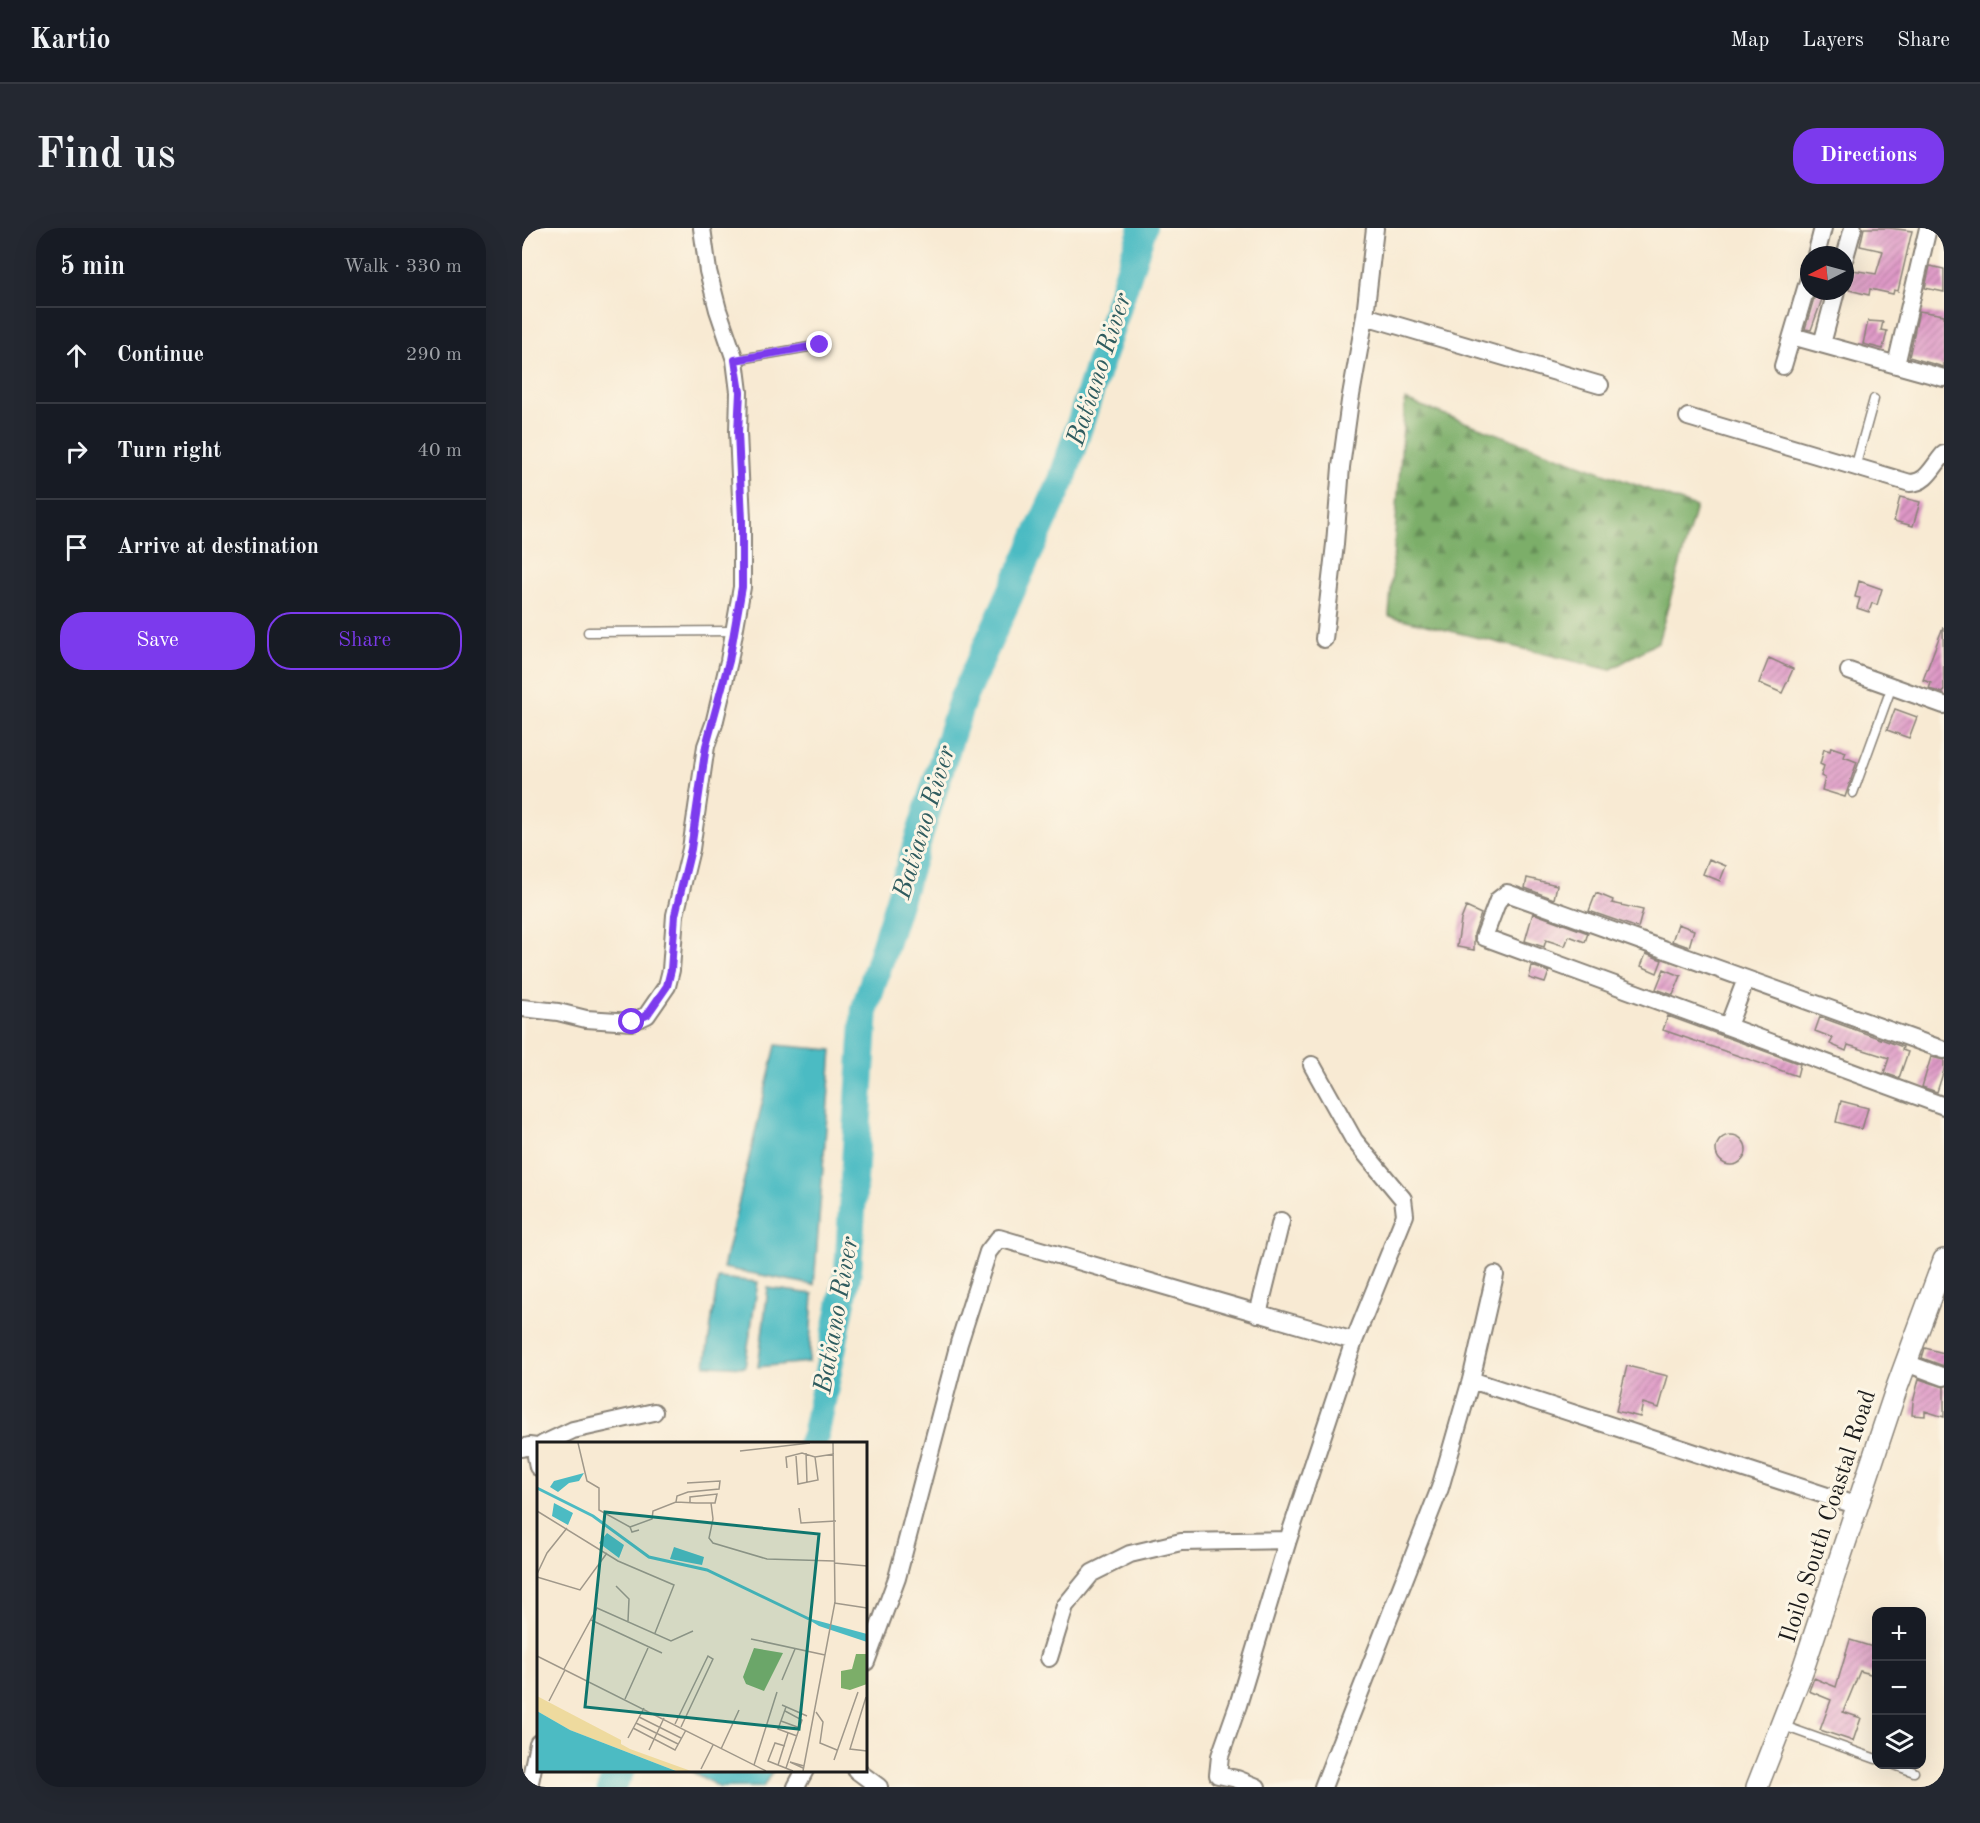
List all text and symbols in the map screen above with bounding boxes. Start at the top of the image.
text: Kartio [30,27,111,55]
text: Map [1730,30,1769,51]
text: Layers [1802,30,1864,51]
text: Share [1897,30,1950,51]
button: Directions [1793,128,1944,184]
text: Find us [36,135,175,177]
north arrow [1800,246,1854,300]
text: 5 min [60,254,125,280]
text: Walk · 330 m [343,257,462,277]
water label: Batiano River [1063,289,1137,450]
route end [806,331,832,357]
icon: ahead [60,339,93,372]
text: Continue [117,344,204,366]
text: 290 m [406,345,462,365]
icon: right [60,435,93,468]
text: Turn right [117,440,221,462]
text: 40 m [417,441,462,461]
icon: arrive [60,531,93,564]
text: Arrive at destination [117,536,319,558]
button: Save [60,612,255,670]
button: Share [267,612,462,670]
water label: Batiano River [889,742,961,903]
route start [618,1008,644,1034]
water label: Batiano River [810,1234,864,1397]
street label: Iloilo South Coastal Road [1777,1387,1881,1646]
inset map [537,1442,867,1772]
map controls [1872,1607,1926,1769]
button: + [1872,1607,1926,1661]
button: − [1872,1661,1926,1715]
button: layers [1872,1715,1926,1769]

